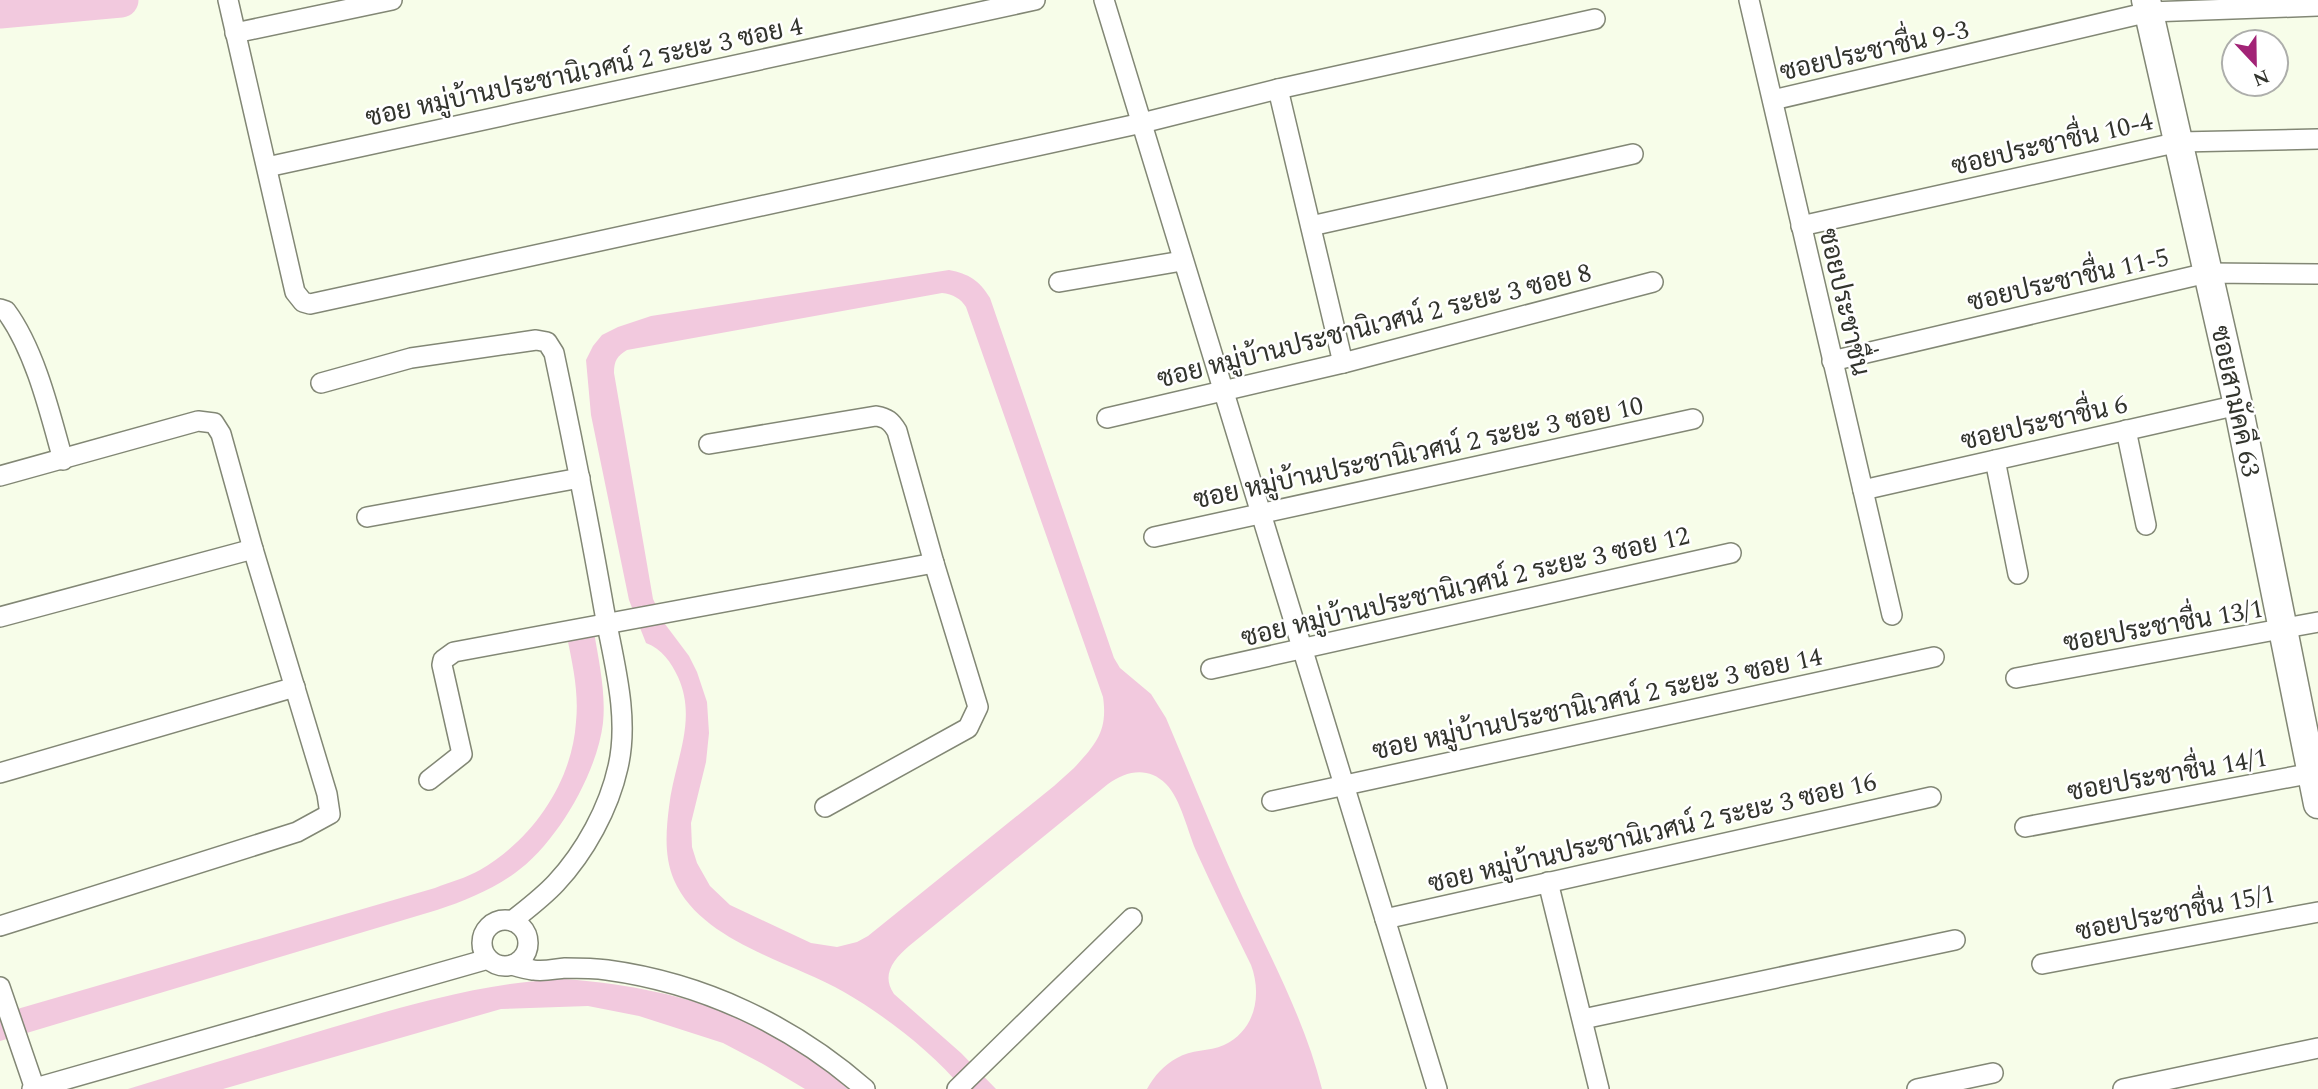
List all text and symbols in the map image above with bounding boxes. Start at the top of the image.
street label: ซอย หมู่บ้านประชานิเวศน์ 2 ระยะ 3 ซอย 4 [362,6,806,138]
street label: ซอยประชาชื่น 9-3 [1775,7,1973,92]
north arrow [2220,28,2290,98]
text: N [2248,61,2273,94]
street label: ซอยประชาชื่น 10-4 [1947,98,2157,187]
street label: ซอยประชาชื่น [1808,224,1883,380]
street label: ซอยประชาชื่น 11-5 [1963,234,2173,323]
street label: ซอย หมู่บ้านประชานิเวศน์ 2 ระยะ 3 ซอย 8 [1153,253,1595,399]
street label: ซอยสามัคคี 63 [2199,322,2271,481]
street label: ซอยประชาชื่น 6 [1956,381,2131,462]
street label: ซอย หมู่บ้านประชานิเวศน์ 2 ระยะ 3 ซอย 10 [1190,386,1647,520]
street label: ซอย หมู่บ้านประชานิเวศน์ 2 ระยะ 3 ซอย 12 [1237,516,1693,658]
street label: ซอยประชาชื่น 13/1 [2060,586,2266,663]
street label: ซอย หมู่บ้านประชานิเวศน์ 2 ระยะ 3 ซอย 14 [1369,637,1826,771]
street label: ซอยประชาชื่น 14/1 [2064,735,2270,812]
street label: ซอย หมู่บ้านประชานิเวศน์ 2 ระยะ 3 ซอย 16 [1424,762,1880,904]
street label: ซอยประชาชื่น 15/1 [2071,871,2278,952]

